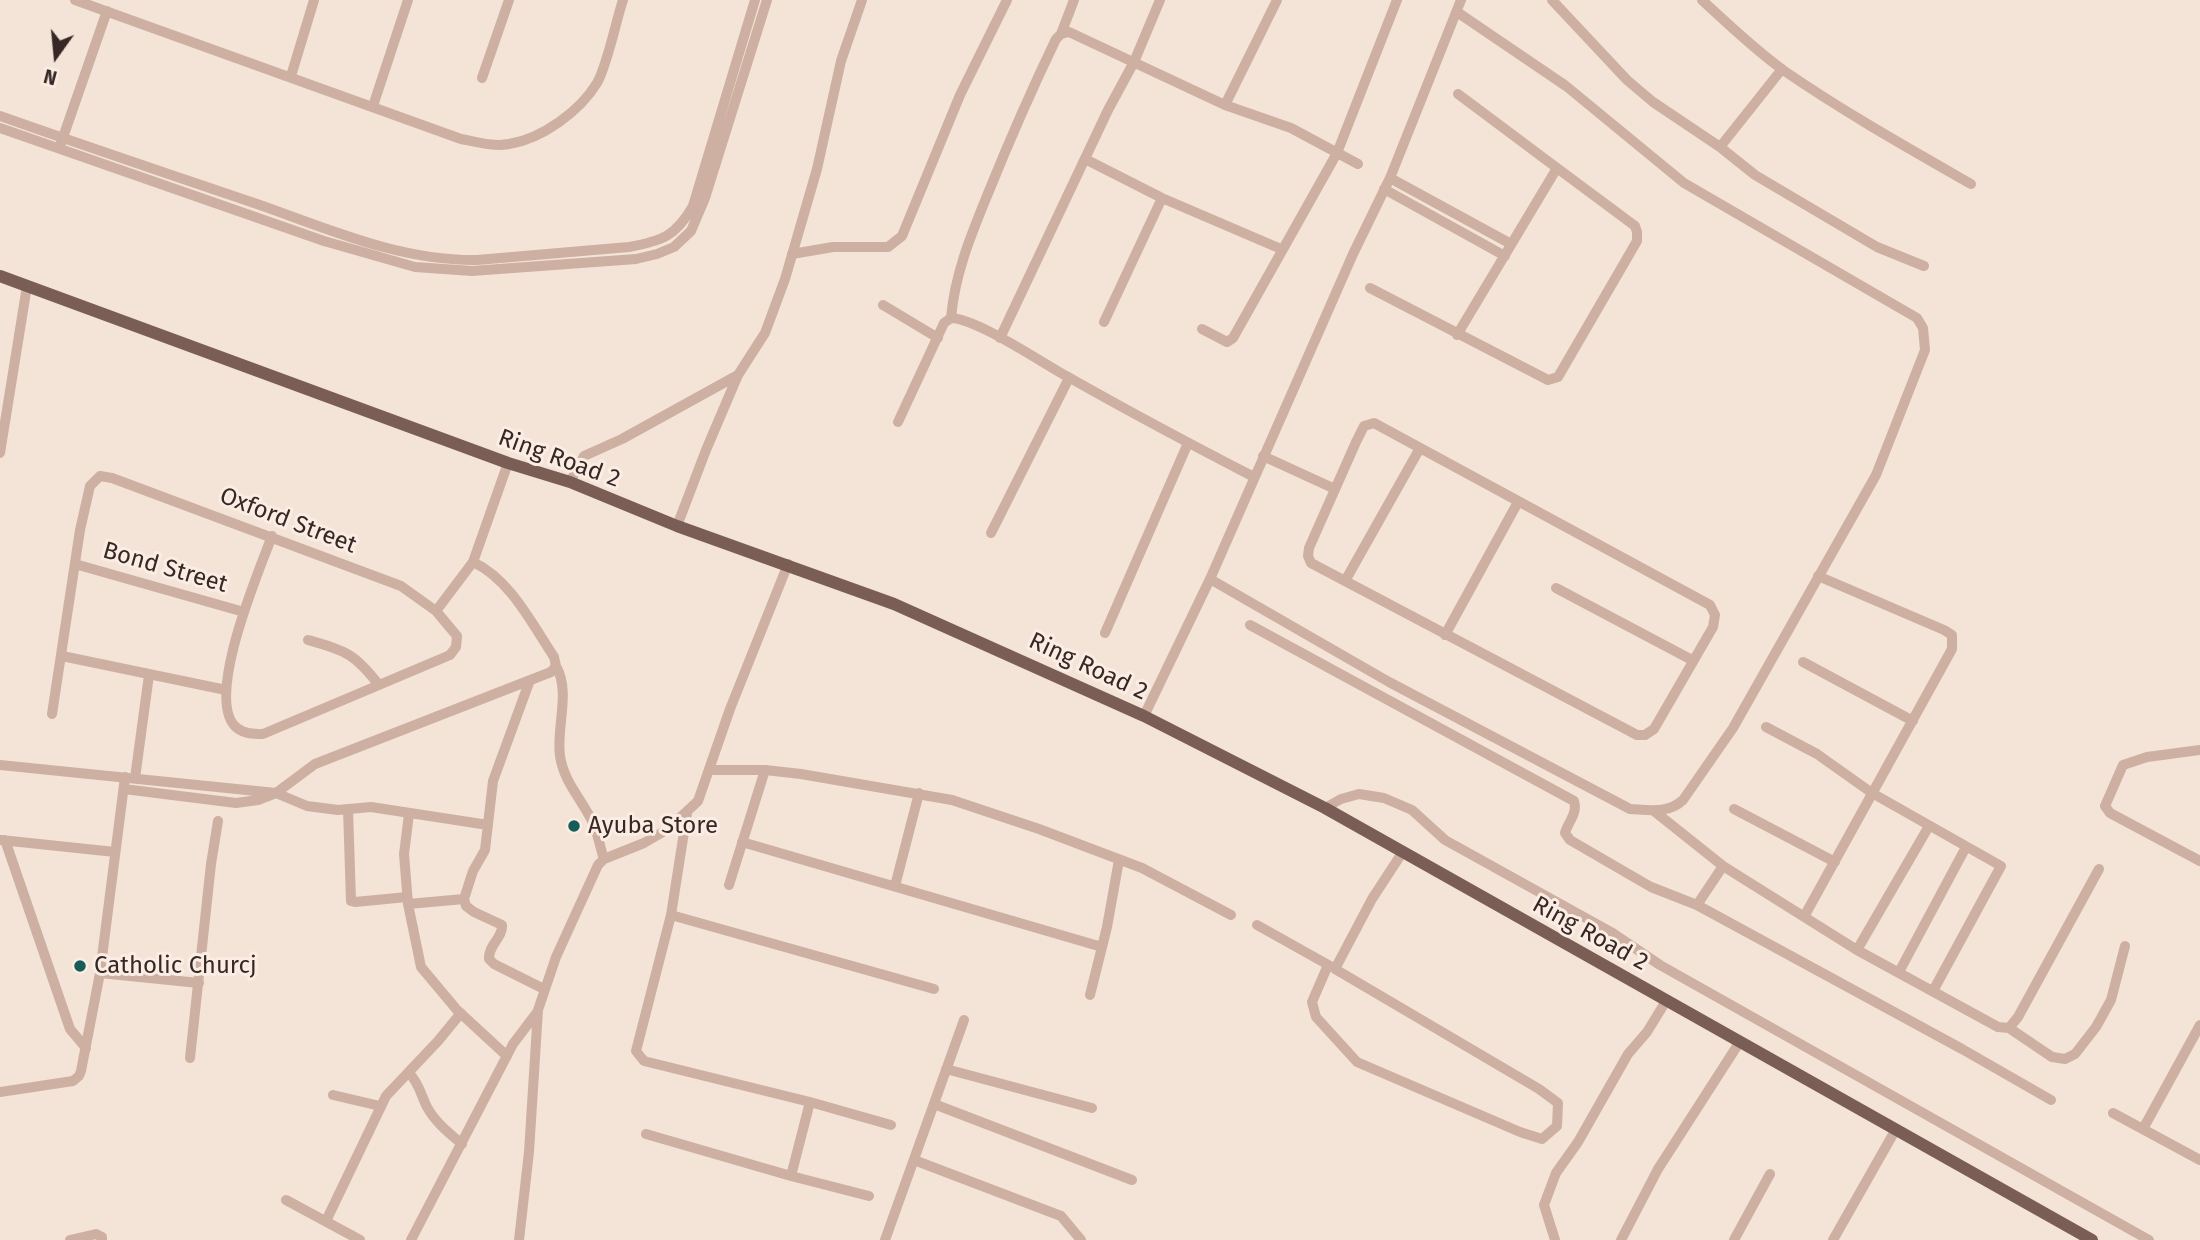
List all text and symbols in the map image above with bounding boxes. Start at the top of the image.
north arrow [21,21,91,91]
text: N [41,64,60,90]
street label: Ring Road 2 [494,424,624,494]
street label: Oxford Street [216,482,360,560]
street label: Bond Street [99,536,231,600]
street label: Ring Road 2 [1024,627,1152,707]
place label: Ayuba Store [588,812,718,840]
marker: Ayuba Store [566,818,582,834]
street label: Ring Road 2 [1527,890,1653,978]
place label: Catholic Churcj [94,952,257,980]
marker: Catholic Churcj [72,958,88,974]

